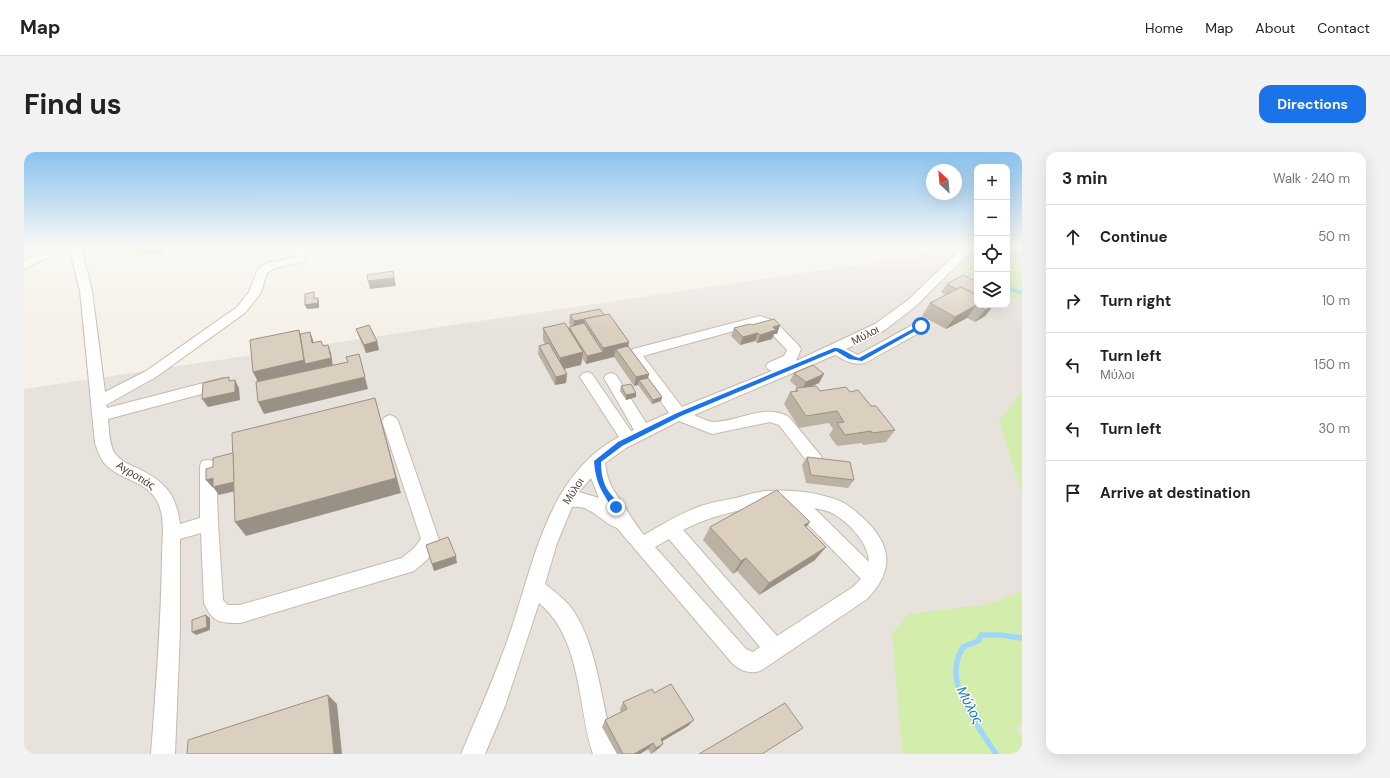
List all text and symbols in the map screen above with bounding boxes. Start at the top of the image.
text: Map [20,15,60,40]
text: Home [1145,19,1183,37]
text: Map [1205,19,1233,37]
text: About [1255,19,1295,37]
text: Contact [1317,19,1370,37]
button: Directions [1259,85,1366,123]
text: Find us [24,86,122,123]
north arrow [926,164,962,200]
map controls [974,164,1010,308]
button: + [974,164,1010,200]
text: 3 min [1062,167,1107,189]
text: Walk · 240 m [1273,170,1350,187]
button: − [974,200,1010,236]
icon: ahead [1062,226,1084,248]
text: Continue [1100,227,1168,247]
text: 50 m [1318,228,1350,245]
button: locate [974,236,1010,272]
button: layers [974,272,1010,308]
icon: right [1062,290,1084,312]
text: Turn right [1100,291,1171,311]
text: 10 m [1322,292,1350,309]
route start [912,317,930,335]
street label: Μύλοι [849,322,882,348]
text: Turn left [1100,346,1161,366]
icon: left [1062,354,1084,376]
text: 150 m [1314,356,1350,373]
text: Μύλοι [1100,366,1134,383]
icon: left [1062,418,1084,440]
text: Turn left [1100,419,1161,439]
text: 30 m [1318,420,1350,437]
street label: Αγροτιάς [114,458,158,492]
street label: Μύλοι [559,475,587,507]
icon: arrive [1062,482,1084,504]
text: Arrive at destination [1100,483,1251,503]
route end [607,498,625,516]
water label: Μύλος [953,683,987,727]

